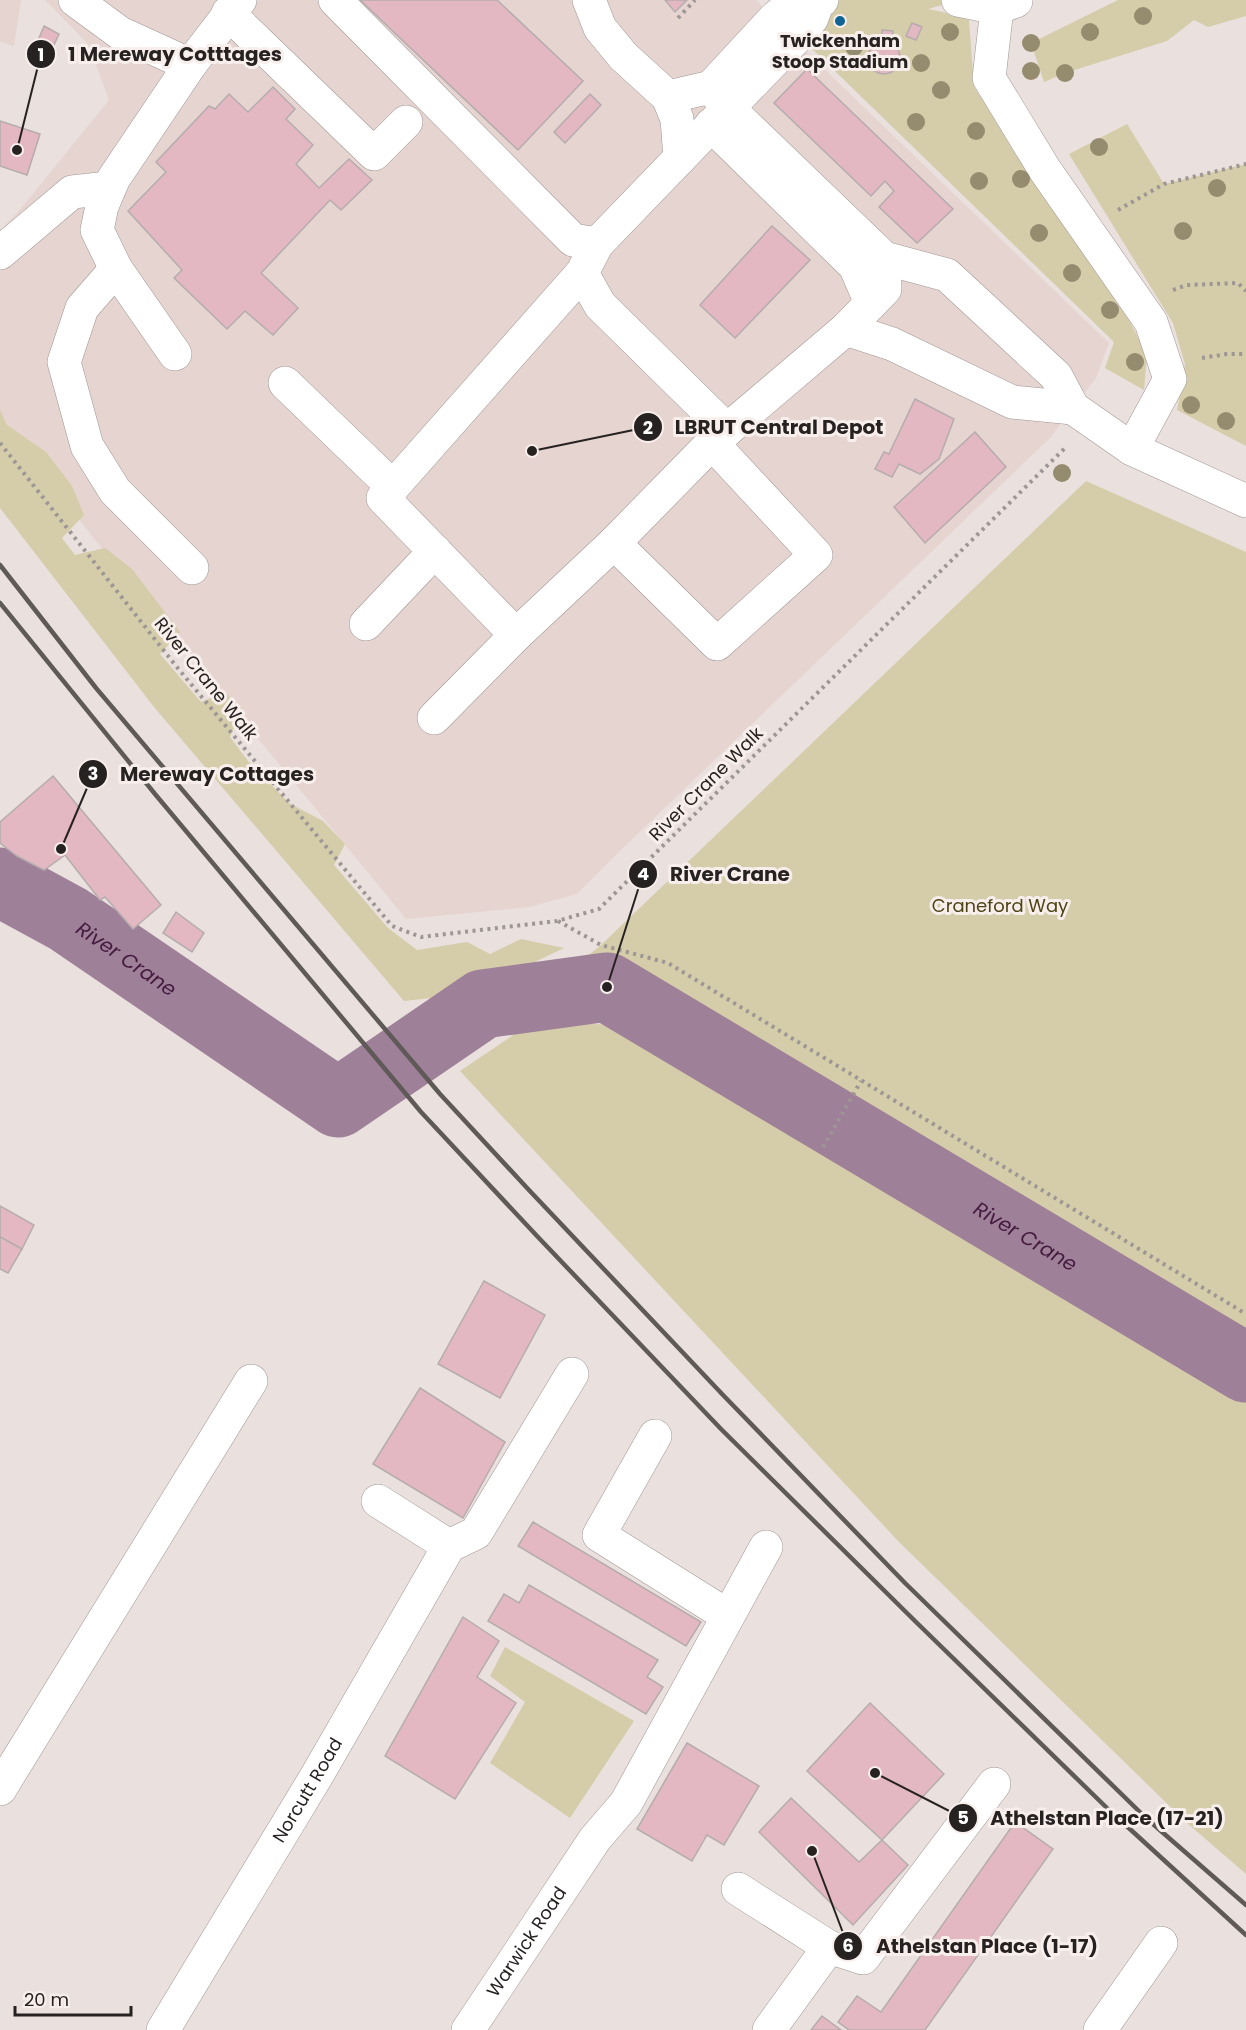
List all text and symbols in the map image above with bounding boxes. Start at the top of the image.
marker: Twickenham Stoop Stadium [833,14,847,28]
place label: Twickenham Stoop Stadium [772,28,908,74]
callout: 1 Mereway Cotttages [26,35,294,73]
text: 1 Mereway Cotttages [68,40,282,68]
text: 1 [38,42,44,67]
callout: LBRUT Central Depot [633,408,895,446]
text: LBRUT Central Depot [675,413,883,441]
text: 2 [643,415,653,440]
street label: River Crane Walk [149,612,264,746]
street label: River Crane Walk [643,721,769,846]
callout: Mereway Cottages [78,755,326,793]
text: Mereway Cottages [120,760,314,788]
text: 3 [88,761,98,786]
callout: River Crane [628,855,802,893]
text: River Crane [670,860,790,888]
text: 4 [637,861,649,886]
park label: Craneford Way [932,893,1068,918]
water label: River Crane [71,915,182,1003]
water label: River Crane [968,1195,1082,1278]
street label: Norcutt Road [266,1733,348,1847]
callout: Athelstan Place (17-21) [948,1799,1236,1837]
text: Athelstan Place (17-21) [990,1804,1224,1832]
text: 5 [957,1805,969,1830]
street label: Warwick Road [481,1881,572,2001]
callout: Athelstan Place (1-17) [833,1927,1110,1965]
text: Athelstan Place (1-17) [876,1932,1098,1960]
text: 6 [842,1933,854,1958]
scale bar [15,1979,130,2017]
text: 20 m [24,1987,69,2012]

